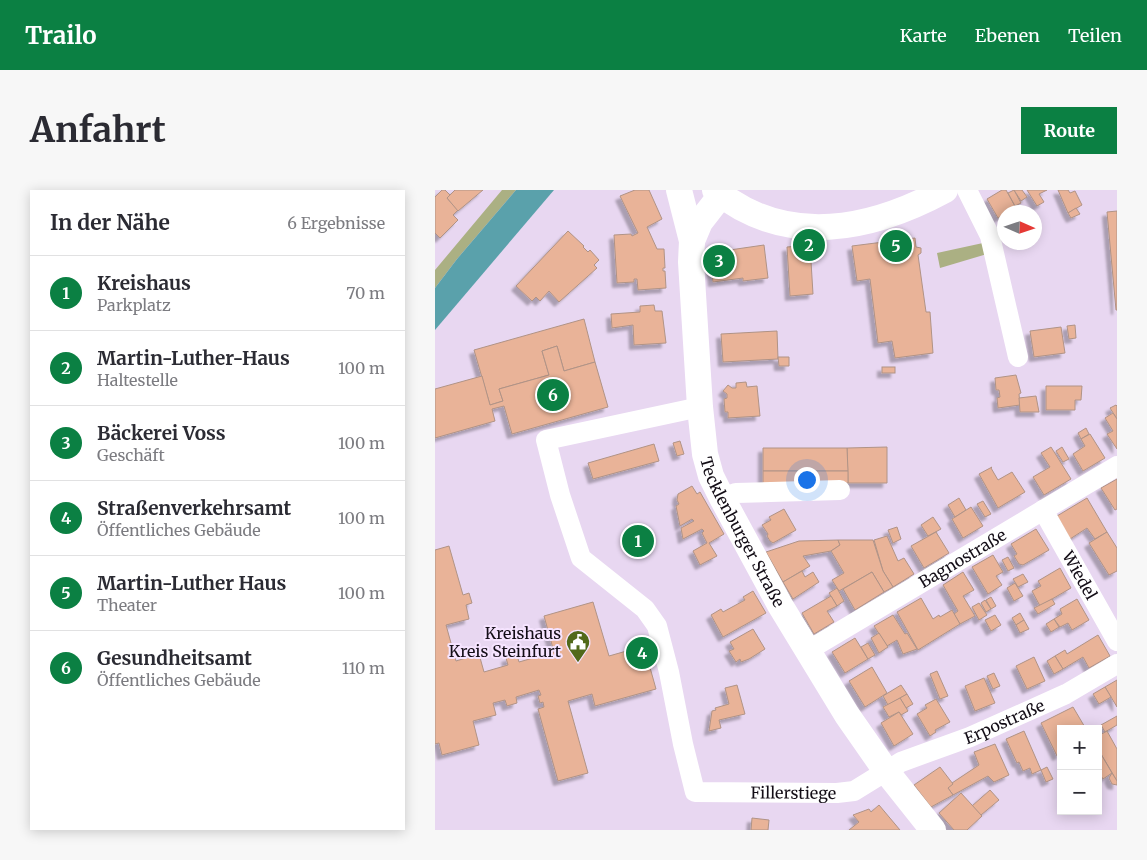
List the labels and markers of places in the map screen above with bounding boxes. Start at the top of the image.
pin: 2 [793,226,825,264]
pin: 5 [880,227,912,265]
pin: 3 [703,242,735,280]
pin: 6 [537,376,569,414]
pin: 1 [622,522,654,560]
place label: Kreishaus Kreis Steinfurt [449,623,562,661]
public building icon: Kreishaus Kreis Steinfurt [565,629,591,663]
pin: 4 [626,634,658,672]

